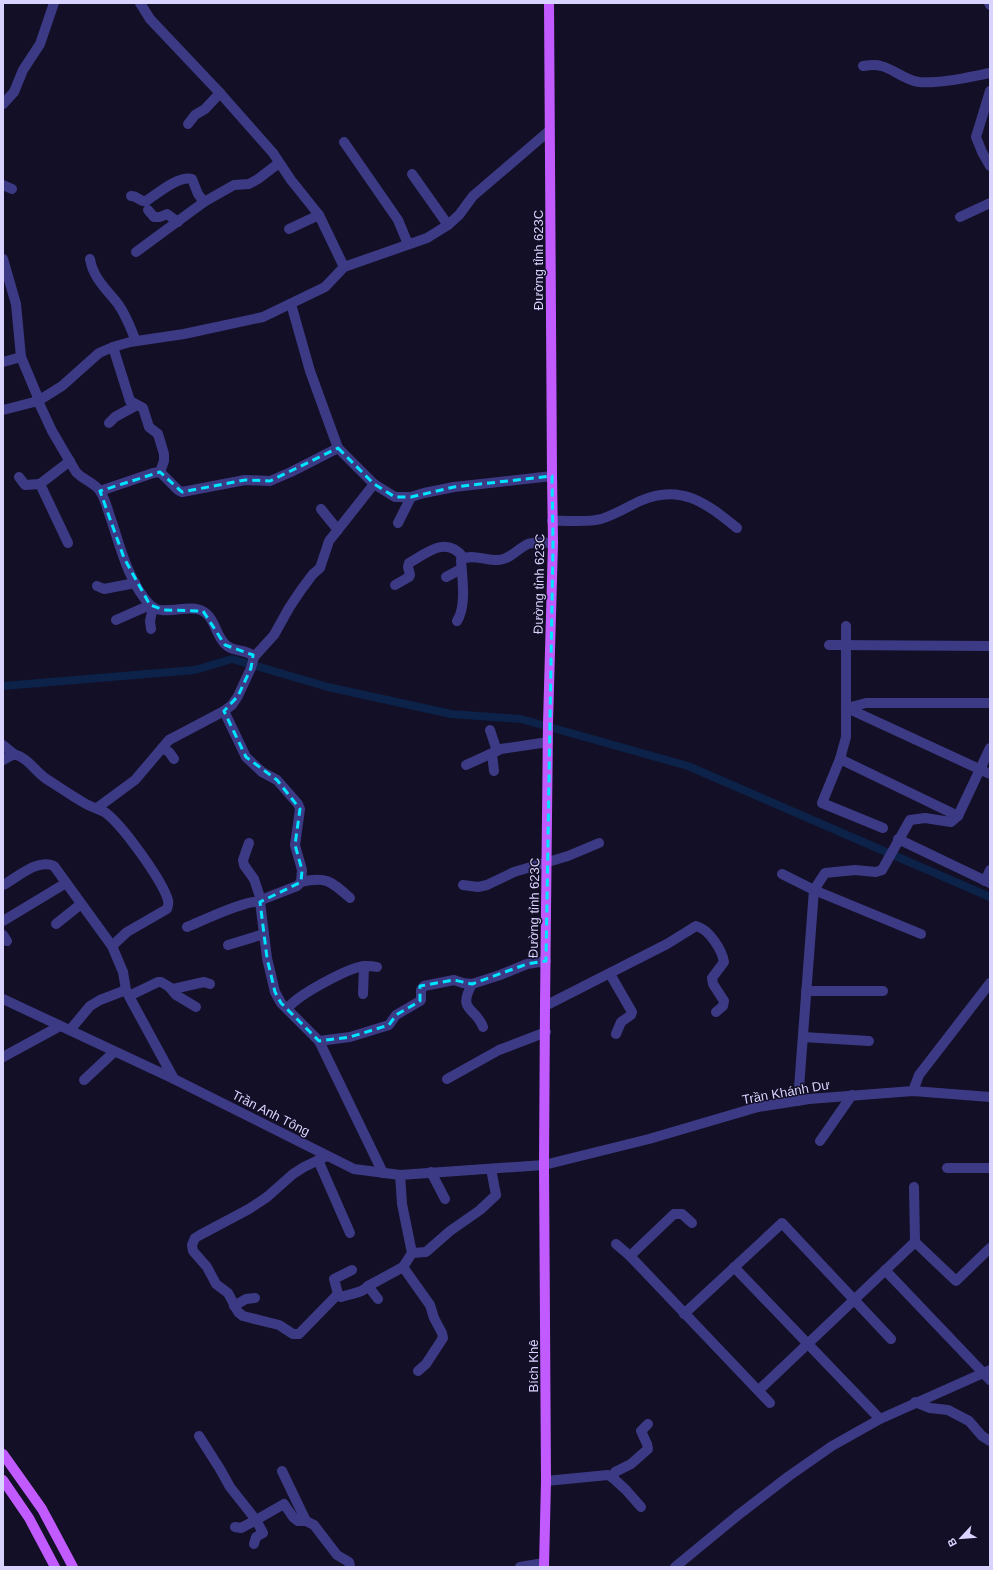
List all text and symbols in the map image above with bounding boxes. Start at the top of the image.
street label: Đường tỉnh 623C [531,210,546,310]
street label: Đường tỉnh 623C [531,534,547,634]
street label: Đường tỉnh 623C [526,858,542,958]
street label: Trần Khánh Dư [741,1077,831,1107]
street label: Trần Anh Tông [230,1087,312,1139]
street label: Bích Khê [526,1340,541,1392]
north arrow [941,1518,981,1558]
text: B [945,1536,959,1549]

